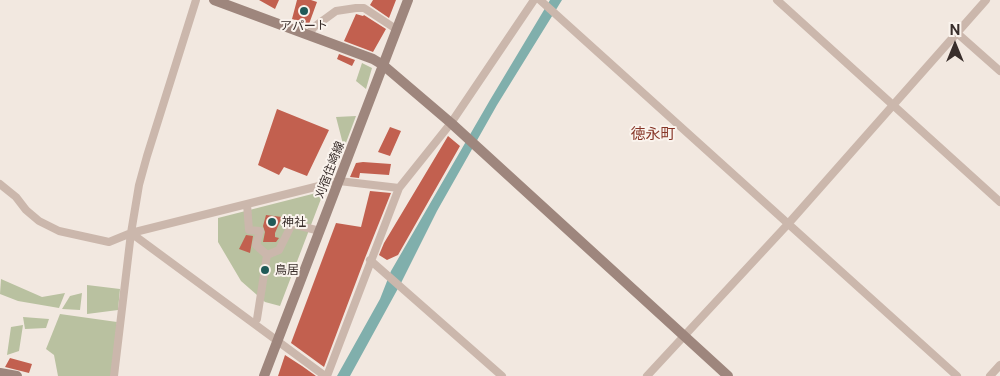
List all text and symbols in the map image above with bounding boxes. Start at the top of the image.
marker: アパート [298,5,310,17]
place label: アパート [280,19,328,33]
north arrow [930,20,980,70]
text: N [950,22,960,38]
district label: 徳永町 [631,125,675,143]
street label: 刈宿住崎線 [313,139,347,201]
place label: 神社 [282,215,306,229]
marker: 神社 [266,216,278,228]
place label: 鳥居 [275,263,299,277]
marker: 鳥居 [259,264,271,276]

